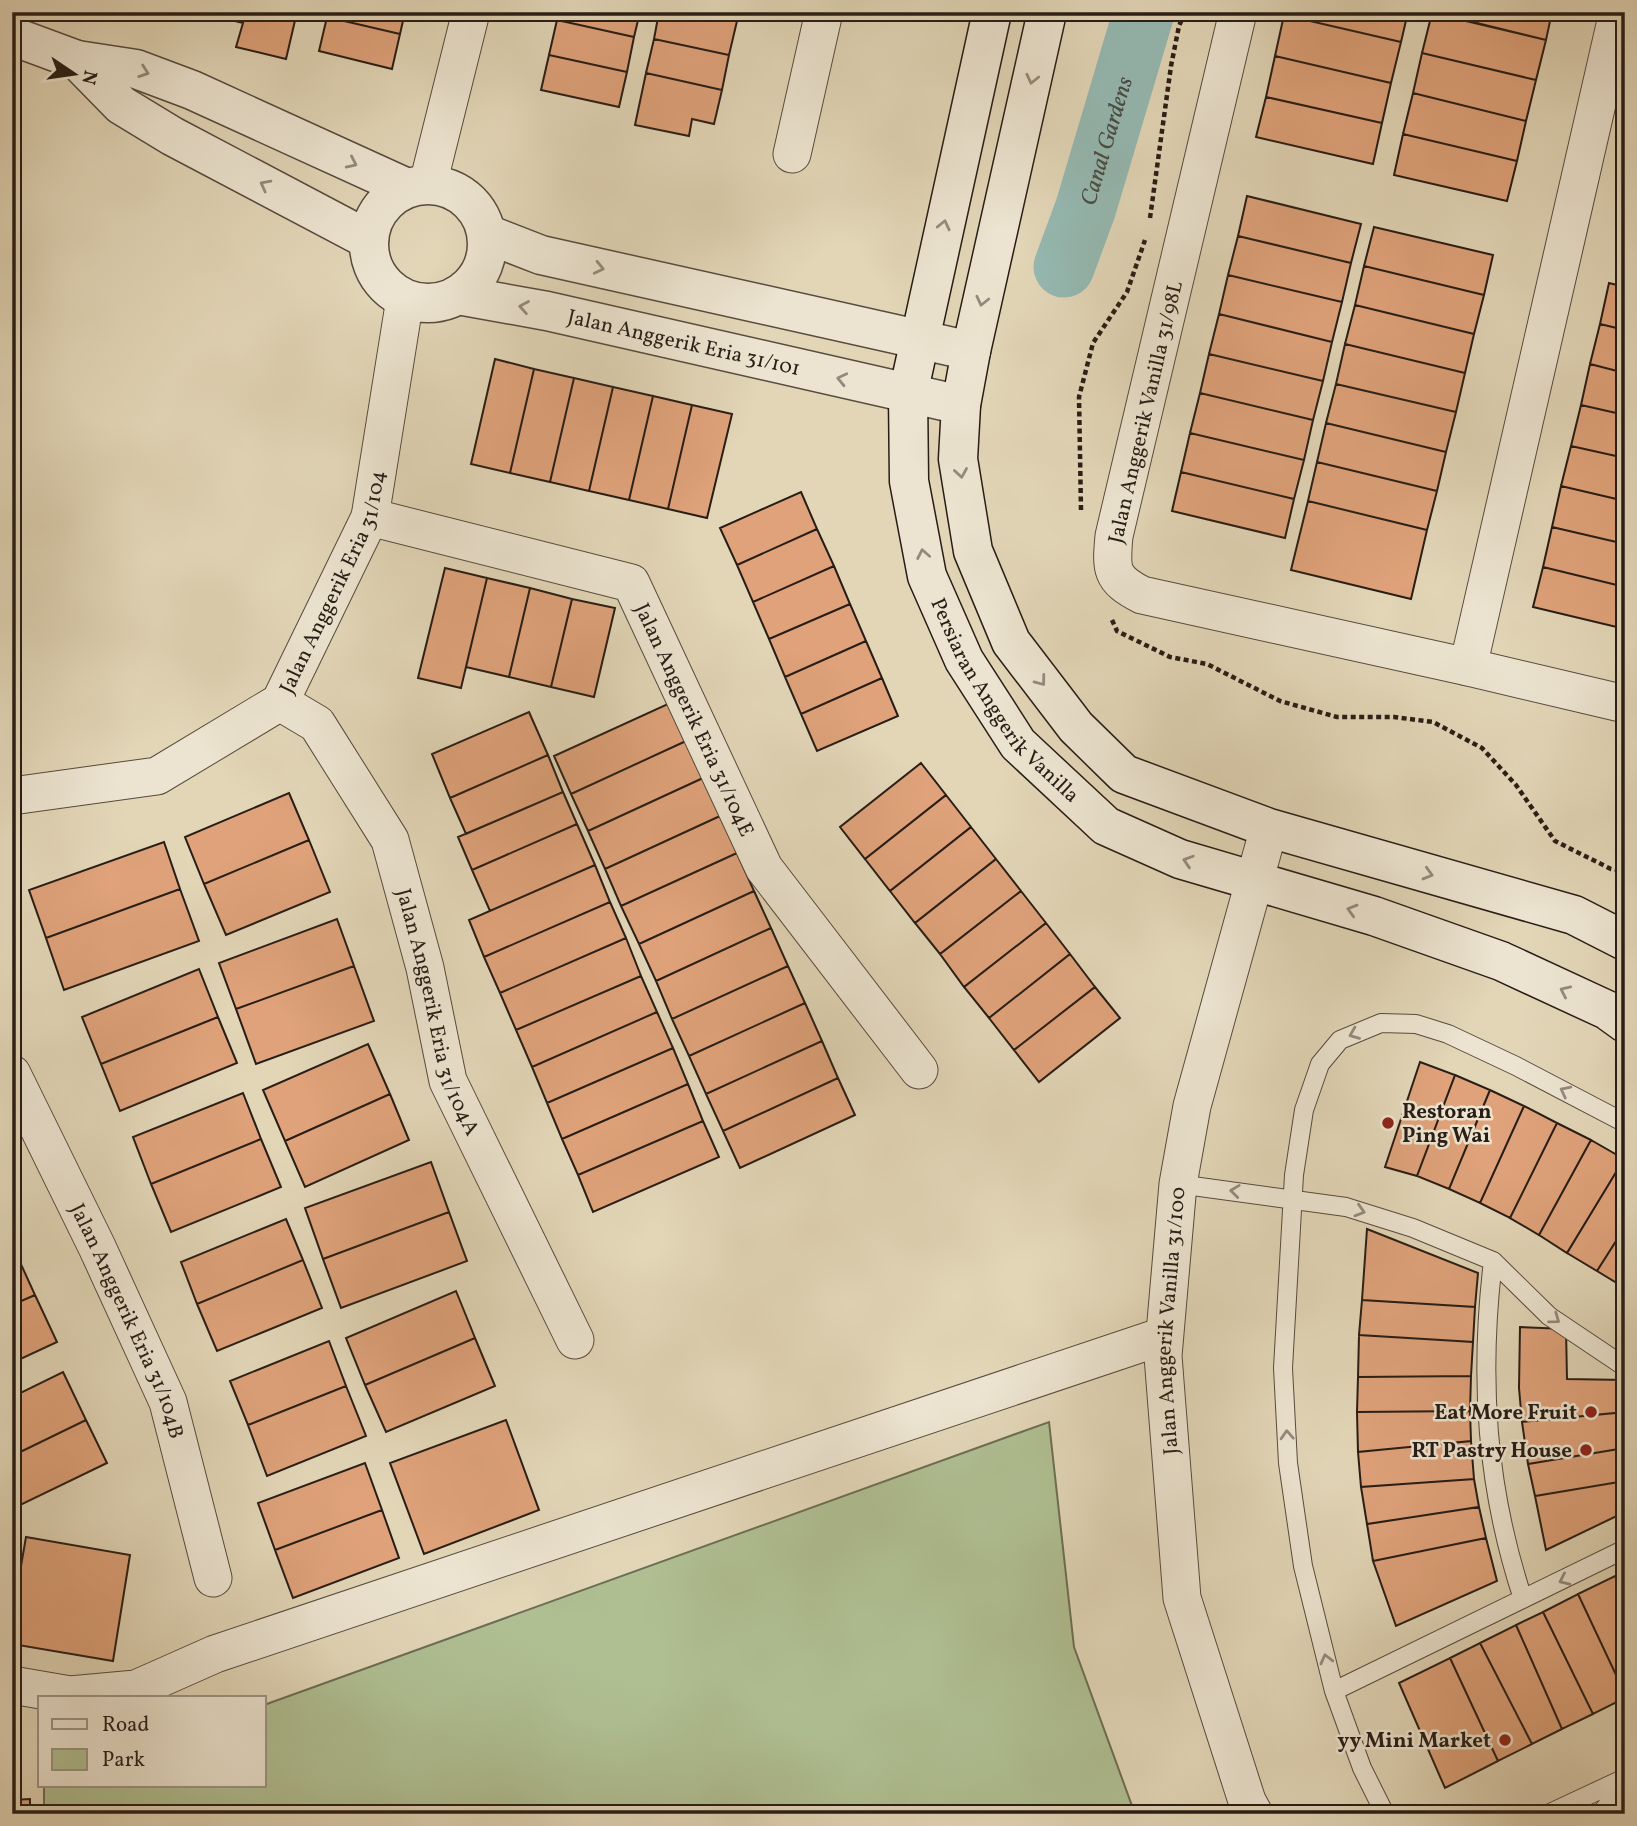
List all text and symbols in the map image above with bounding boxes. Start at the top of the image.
north arrow [38,38,108,108]
one-way arrow [137,64,149,78]
text: N [74,68,103,87]
one-way arrow [1026,73,1040,85]
water label: Canal Gardens [1073,73,1142,210]
one-way arrow [345,155,357,169]
one-way arrow [260,180,272,194]
one-way arrow [936,219,951,231]
one-way arrow [592,260,604,274]
street label: Jalan Anggerik Vanilla 31/98L [1102,278,1191,546]
one-way arrow [976,295,990,307]
one-way arrow [518,300,530,315]
street label: Jalan Anggerik Eria 31/101 [565,303,803,384]
one-way arrow [836,373,848,387]
one-way arrow [953,467,968,479]
street label: Jalan Anggerik Eria 31/104 [273,468,393,699]
one-way arrow [916,548,931,560]
street label: Persiaran Anggerik Vanilla [922,594,1085,810]
street label: Jalan Anggerik Eria 31/104E [626,599,760,842]
one-way arrow [1033,673,1046,686]
one-way arrow [1182,855,1194,869]
one-way arrow [1422,866,1434,880]
street label: Jalan Anggerik Eria 31/104A [388,885,486,1141]
one-way arrow [1347,904,1359,919]
one-way arrow [1560,985,1572,999]
one-way arrow [1349,1025,1361,1039]
one-way arrow [1560,1085,1572,1099]
place label: Restoran Ping Wai [1402,1098,1492,1151]
marker: Restoran Ping Wai [1380,1115,1396,1131]
one-way arrow [1230,1183,1241,1198]
street label: Jalan Anggerik Vanilla 31/100 [1150,1186,1194,1456]
street label: Jalan Anggerik Eria 31/104B [62,1199,190,1442]
one-way arrow [1354,1203,1366,1218]
one-way arrow [1547,1311,1560,1324]
place label: Eat More Fruit [1434,1399,1577,1428]
marker: Eat More Fruit [1583,1404,1599,1420]
one-way arrow [1279,1429,1294,1440]
place label: RT Pastry House [1411,1437,1572,1466]
marker: RT Pastry House [1578,1442,1594,1458]
one-way arrow [1559,1571,1571,1585]
one-way arrow [1319,1653,1334,1665]
legend [38,1696,266,1787]
text: Road [102,1711,149,1740]
place label: yy Mini Market [1338,1727,1491,1756]
marker: yy Mini Market [1497,1732,1513,1748]
text: Park [102,1746,145,1775]

